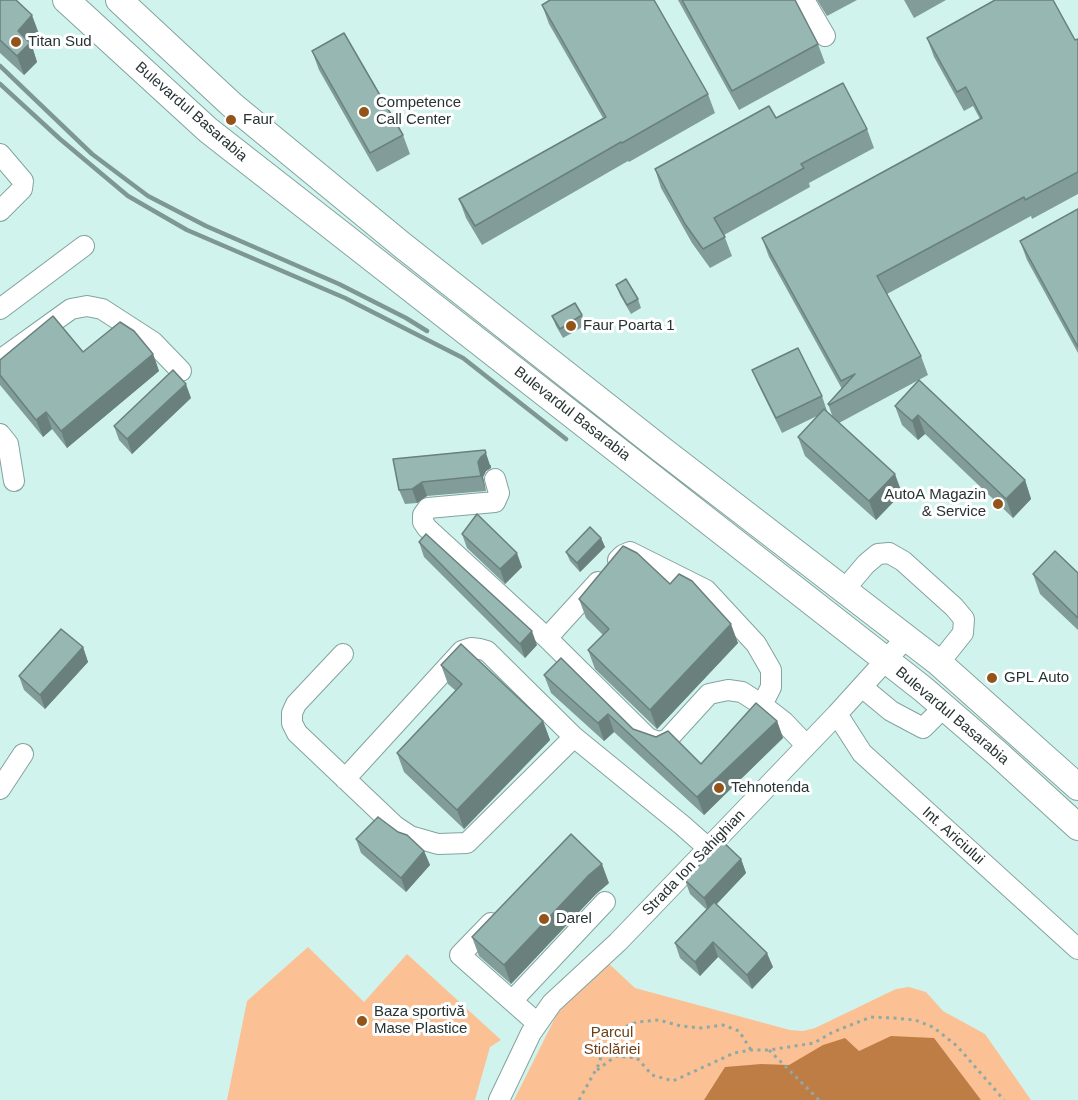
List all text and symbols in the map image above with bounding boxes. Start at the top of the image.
place label: Titan Sud [28,33,92,51]
marker: Titan Sud [9,35,23,49]
street label: Bulevardul Basarabia [131,58,251,166]
place label: Competence Call Center [376,94,461,129]
marker: Competence Call Center [357,105,371,119]
place label: Faur [243,111,274,129]
marker: Faur [224,113,238,127]
place label: Faur Poarta 1 [583,317,675,335]
marker: Faur Poarta 1 [564,319,578,333]
street label: Bulevardul Basarabia [510,363,634,465]
place label: AutoA Magazin & Service [884,486,986,521]
marker: AutoA Magazin & Service [991,497,1005,511]
street label: Bulevardul Basarabia [892,663,1012,769]
place label: GPL Auto [1004,669,1069,687]
marker: GPL Auto [985,671,999,685]
place label: Tehnotenda [731,779,809,797]
marker: Tehnotenda [712,781,726,795]
street label: Int. Ariciului [918,803,988,869]
street label: Strada Ion Sahighian [639,806,749,920]
place label: Darel [556,910,592,928]
marker: Darel [537,912,551,926]
place label: Baza sportivă Mase Plastice [374,1003,467,1038]
marker: Baza sportivă Mase Plastice [355,1014,369,1028]
park label: Parcul Sticlăriei [584,1024,640,1059]

